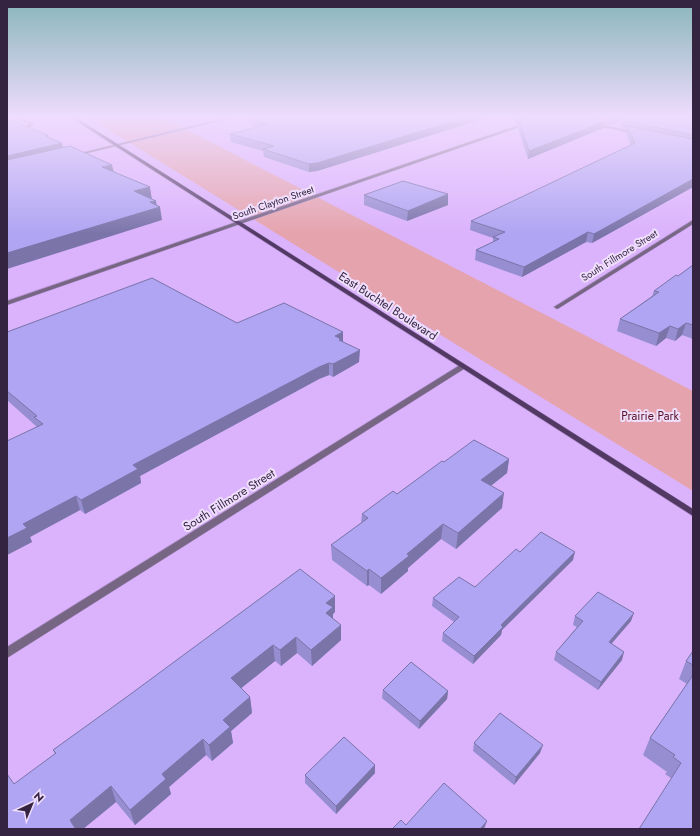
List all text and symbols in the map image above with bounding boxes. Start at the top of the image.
street label: South Clayton Street [230,181,316,223]
street label: South Fillmore Street [578,226,661,285]
street label: East Buchtel Boulevard [335,267,441,345]
park label: Prairie Park [621,407,680,425]
street label: South Fillmore Street [180,464,278,535]
north arrow [12,784,52,824]
text: N [30,788,48,806]

